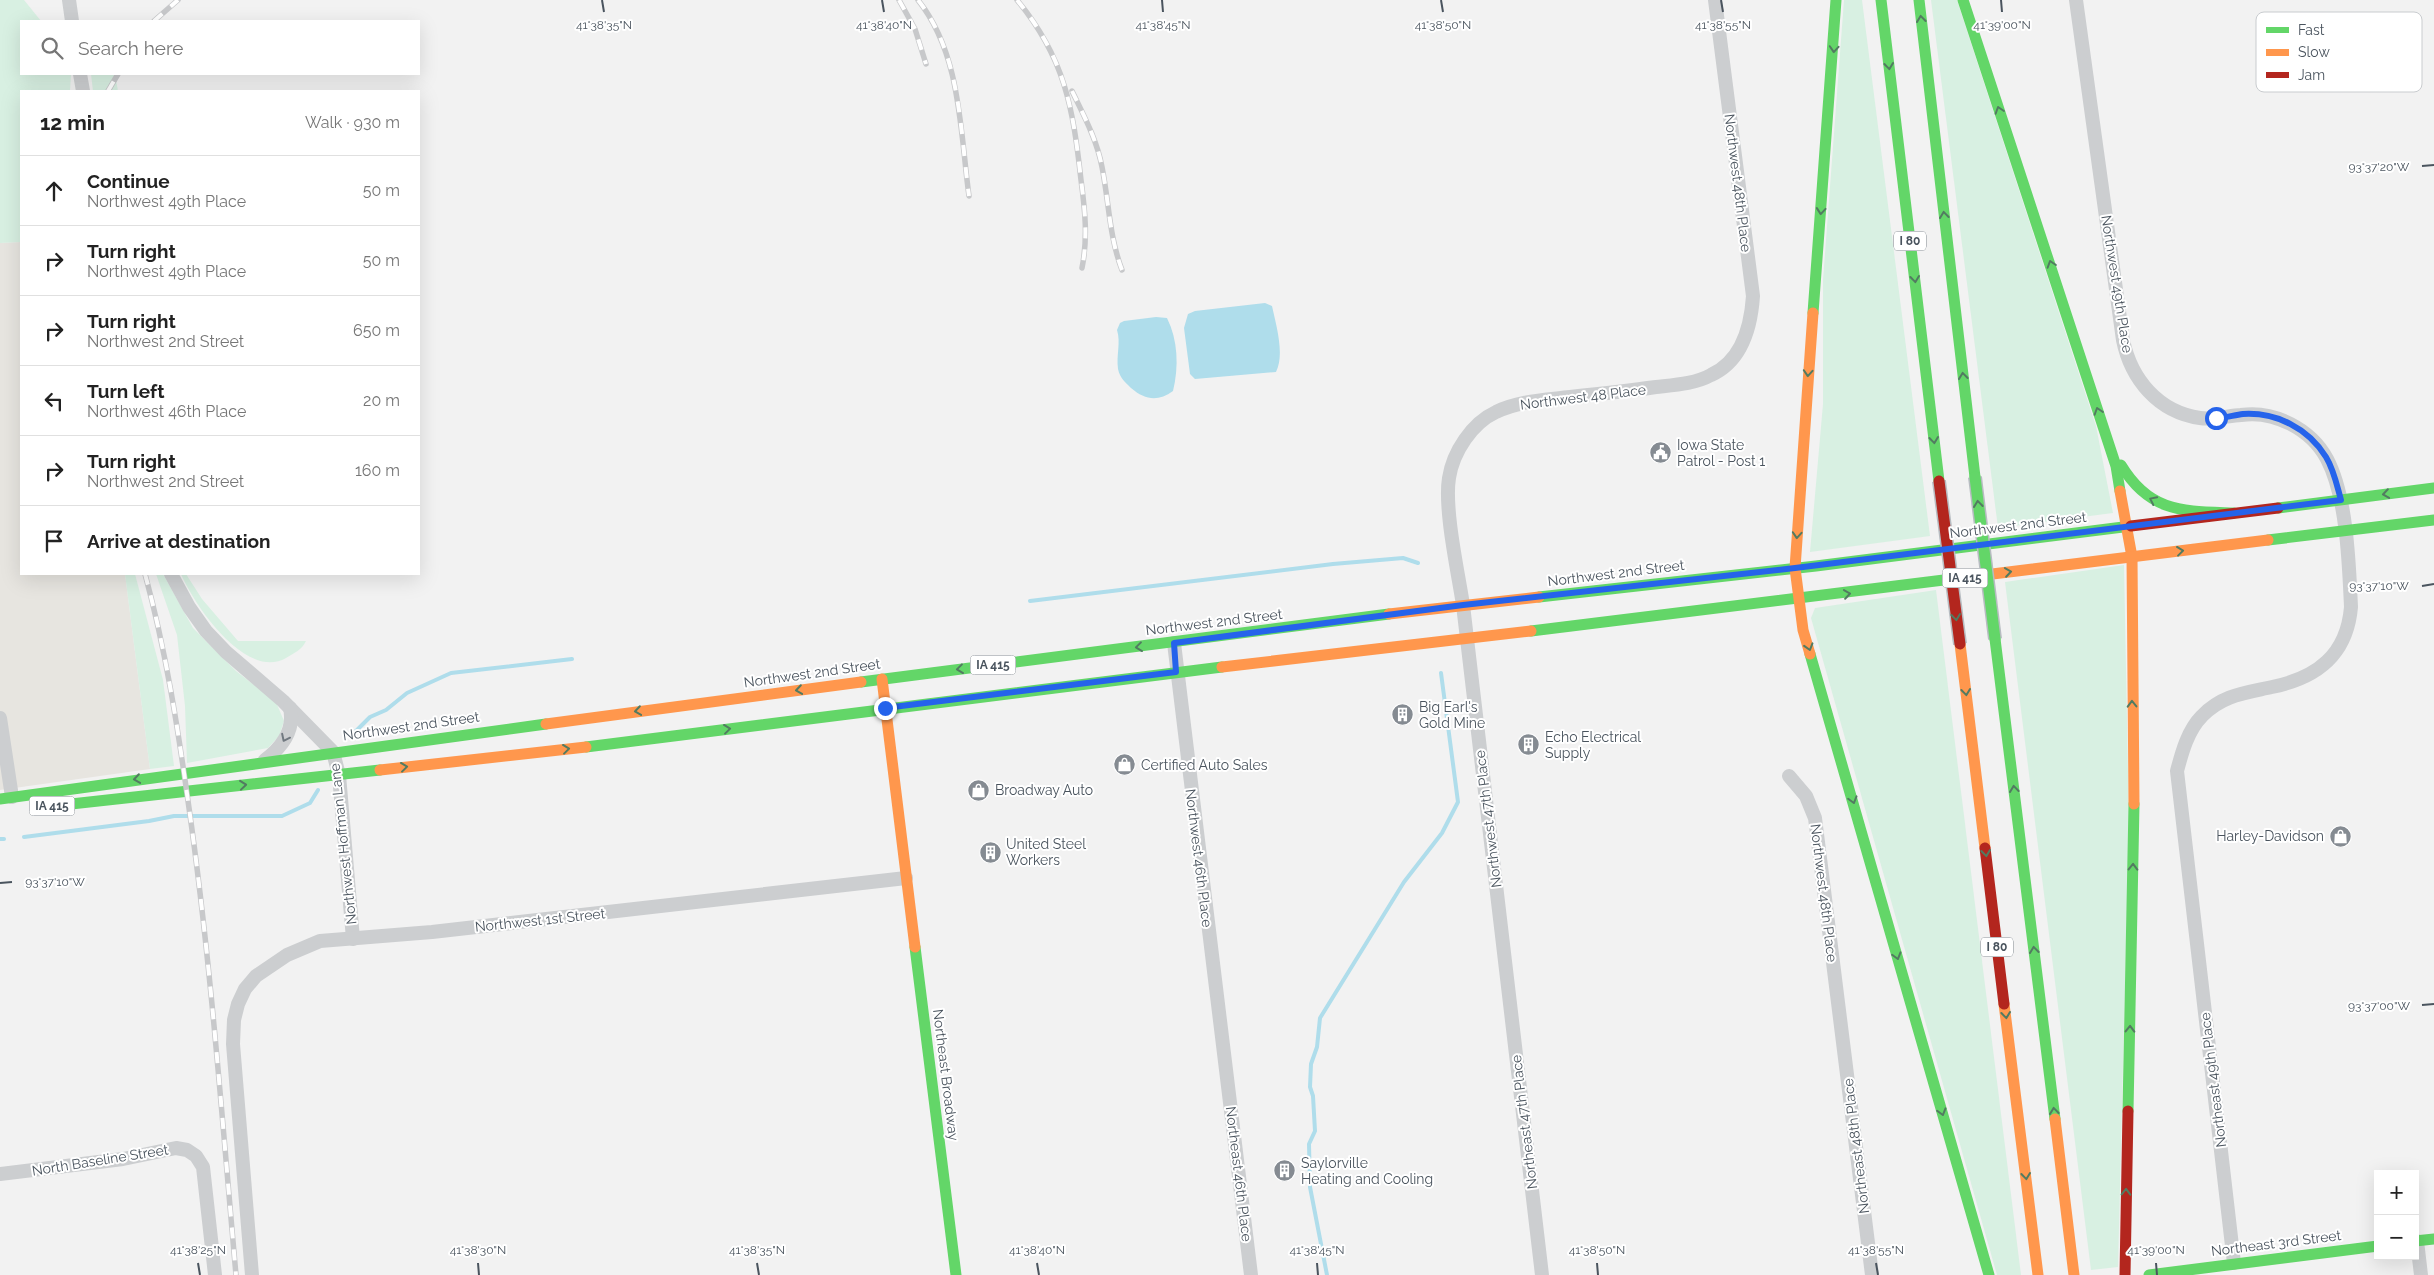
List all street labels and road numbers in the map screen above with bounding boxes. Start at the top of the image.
street label: Northwest 48th Place [1722,113,1754,253]
street label: Northwest 49th Place [2098,214,2136,354]
road number: I 80 [1894,232,1926,250]
street label: Northwest 48 Place [1519,381,1647,413]
street label: Northwest 2nd Street [1949,509,2088,541]
street label: Northwest 2nd Street [1547,557,1686,589]
road number: IA 415 [1942,568,1988,588]
street label: Northwest 2nd Street [1145,606,1284,638]
street label: Northwest 2nd Street [743,655,882,690]
road number: IA 415 [970,656,1016,674]
street label: Northwest 2nd Street [342,708,481,743]
street label: Northwest 47th Place [1472,749,1504,889]
street label: Northwest Hoffman Lane [327,763,359,925]
street label: Northwest 46th Place [1183,788,1215,928]
road number: IA 415 [30,796,74,816]
street label: Northwest 48th Place [1808,823,1840,963]
street label: Northwest 1st Street [474,905,606,935]
road number: I 80 [1981,938,2013,956]
street label: Northeast Broadway [930,1008,962,1142]
street label: Northeast 49th Place [2197,1012,2229,1148]
street label: Northeast 47th Place [1508,1054,1540,1190]
street label: Northeast 48th Place [1840,1078,1872,1214]
street label: Northeast 46th Place [1223,1105,1255,1243]
street label: North Baseline Street [31,1141,170,1179]
street label: Northeast 3rd Street [2210,1227,2342,1259]

